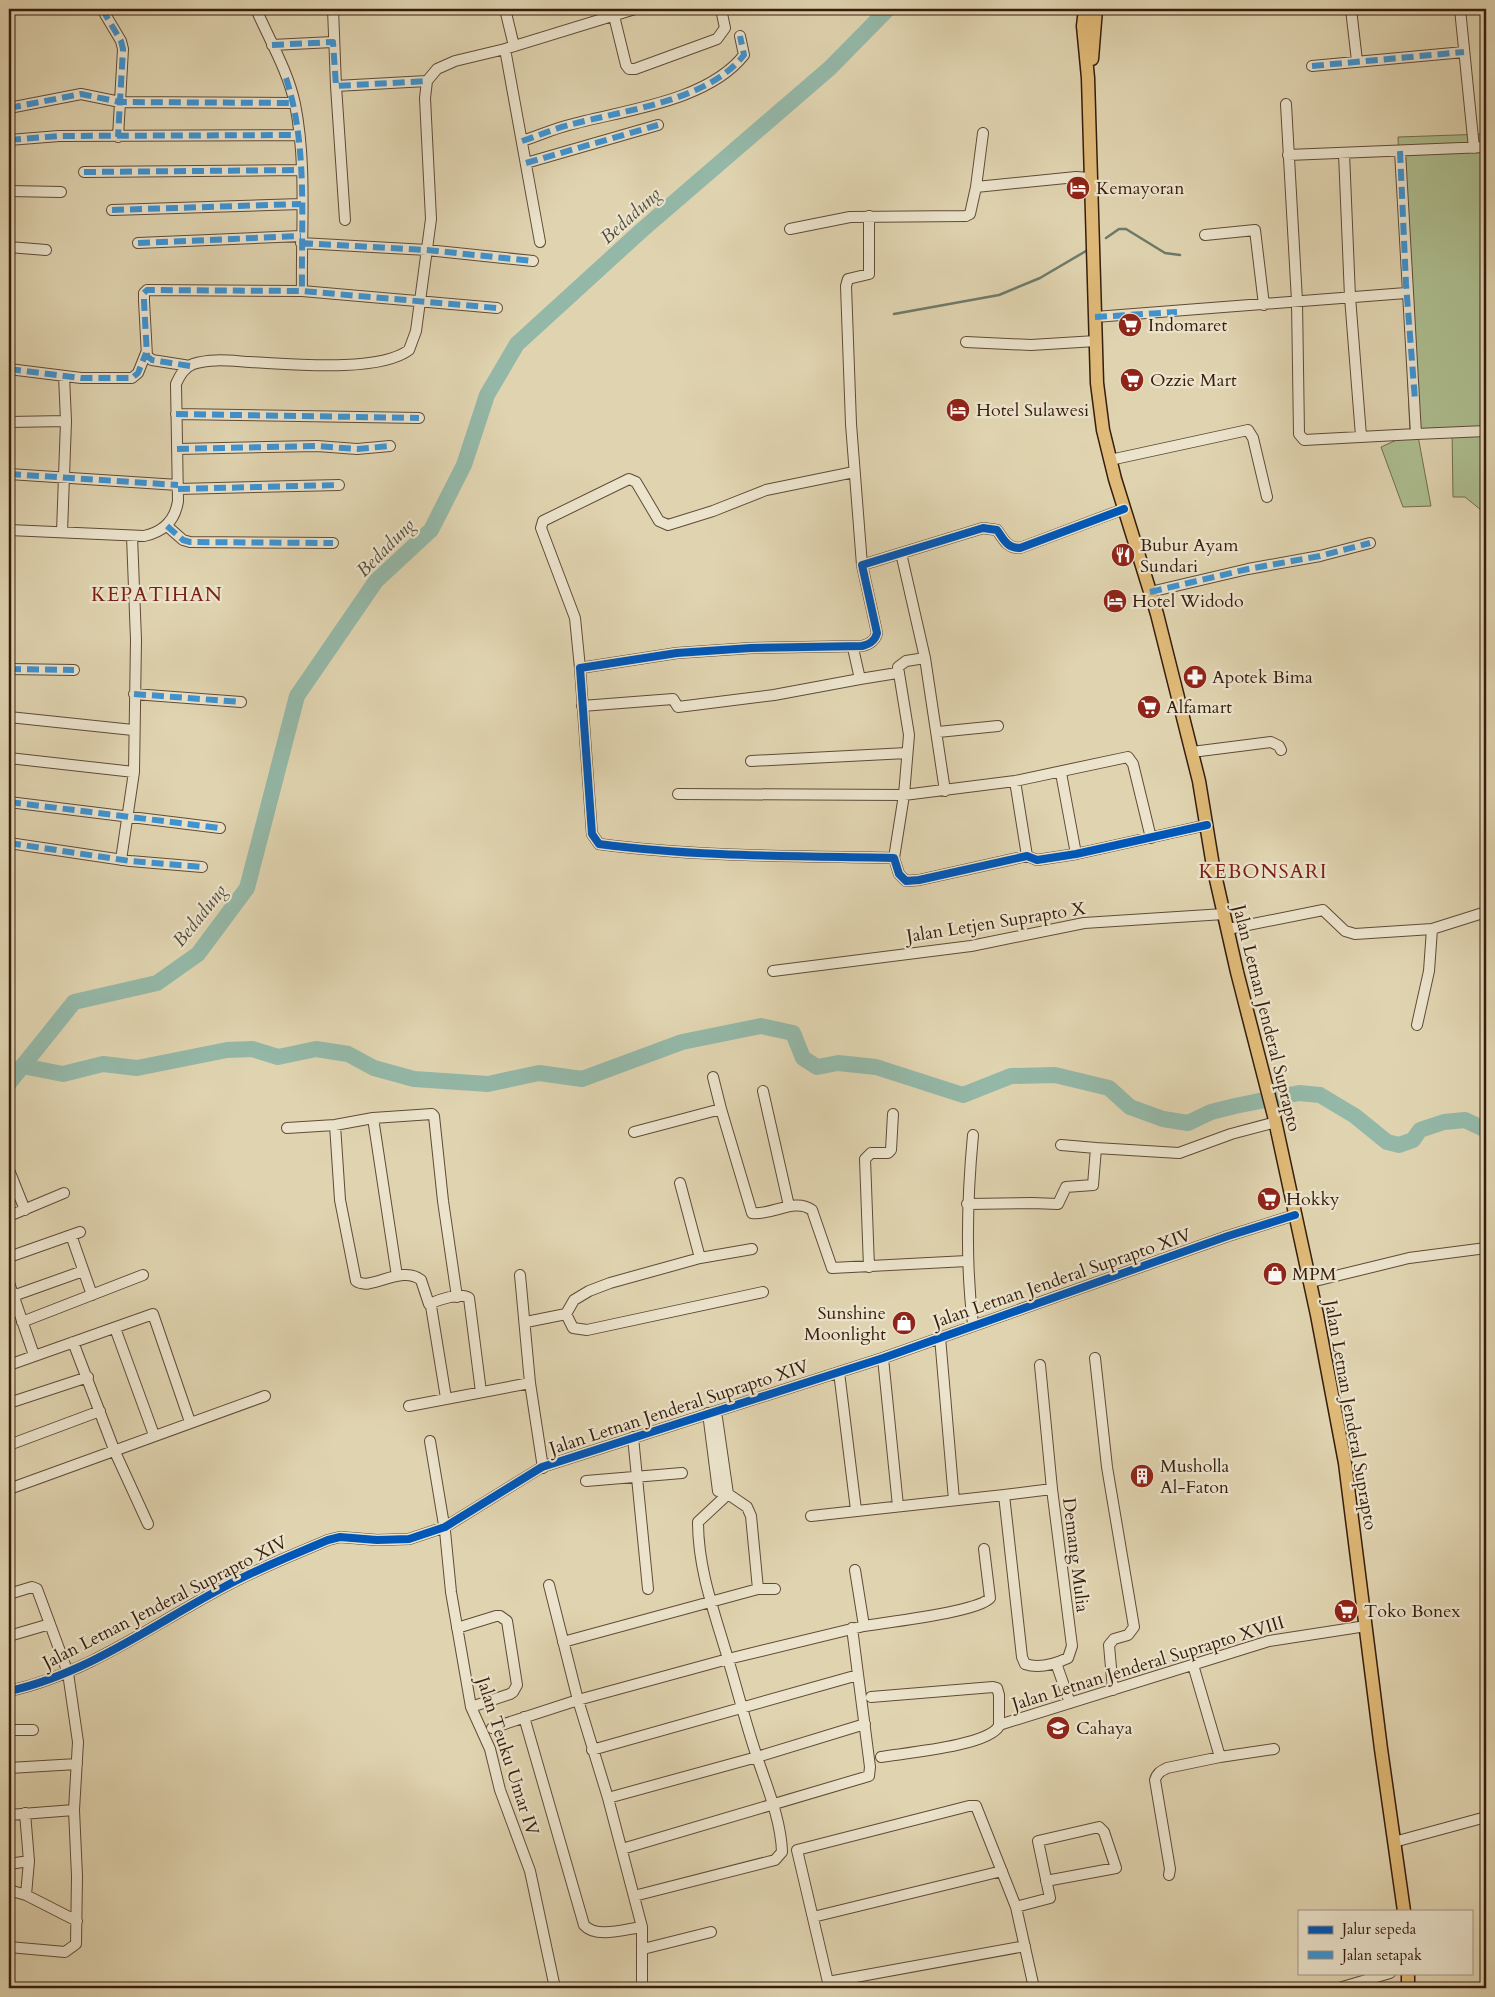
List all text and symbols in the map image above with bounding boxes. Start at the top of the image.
hotel icon: Kemayoran [1065,175,1091,201]
place label: Kemayoran [1096,176,1185,201]
water label: Bedadung [595,181,667,250]
supermarket icon: Indomaret [1117,312,1143,338]
place label: Indomaret [1148,313,1227,338]
supermarket icon: Ozzie Mart [1119,367,1145,393]
place label: Ozzie Mart [1150,368,1237,393]
hotel icon: Hotel Sulawesi [945,397,971,423]
place label: Hotel Sulawesi [976,398,1089,423]
water label: Bedadung [350,512,421,583]
place label: Bubur Ayam Sundari [1140,533,1239,579]
restaurant icon: Bubur Ayam Sundari [1110,542,1136,568]
district label: KEPATIHAN [91,581,223,608]
hotel icon: Hotel Widodo [1102,588,1128,614]
place label: Hotel Widodo [1132,589,1244,614]
pharmacy icon: Apotek Bima [1182,664,1208,690]
place label: Apotek Bima [1212,665,1313,690]
supermarket icon: Alfamart [1136,694,1162,720]
place label: Alfamart [1166,695,1232,720]
district label: KEBONSARI [1198,858,1328,885]
water label: Bedadung [166,878,233,952]
street label: Jalan Letjen Suprapto X [902,896,1088,949]
street label: Jalan Letnan Jenderal Suprapto [1225,899,1307,1134]
supermarket icon: Hokky [1256,1186,1282,1212]
place label: Hokky [1286,1187,1340,1212]
street label: Jalan Letnan Jenderal Suprapto XIV [927,1222,1195,1335]
shop icon: MPM [1262,1261,1288,1287]
place label: MPM [1292,1262,1337,1287]
street label: Jalan Letnan Jenderal Suprapto [1317,1295,1383,1532]
place label: Sunshine Moonlight [804,1301,886,1347]
shop icon: Sunshine Moonlight [891,1310,917,1336]
street label: Jalan Letnan Jenderal Suprapto XIV [543,1353,813,1462]
place label: Musholla Al-Faton [1160,1454,1230,1500]
building icon: Musholla Al-Faton [1129,1463,1155,1489]
street label: Demang Mulia [1056,1496,1095,1614]
street label: Jalan Letnan Jenderal Suprapto XIV [36,1529,292,1677]
supermarket icon: Toko Bonex [1333,1598,1359,1624]
place label: Toko Bonex [1364,1599,1460,1624]
street label: Jalan Letnan Jenderal Suprapto XVIII [1006,1610,1287,1718]
street label: Jalan Teuku Umar IV [469,1671,545,1839]
school or university icon: Cahaya [1045,1715,1071,1741]
place label: Cahaya [1076,1716,1133,1741]
legend [1298,1910,1472,1974]
text: Jalur sepeda [1340,1919,1417,1939]
text: Jalan setapak [1340,1945,1422,1965]

